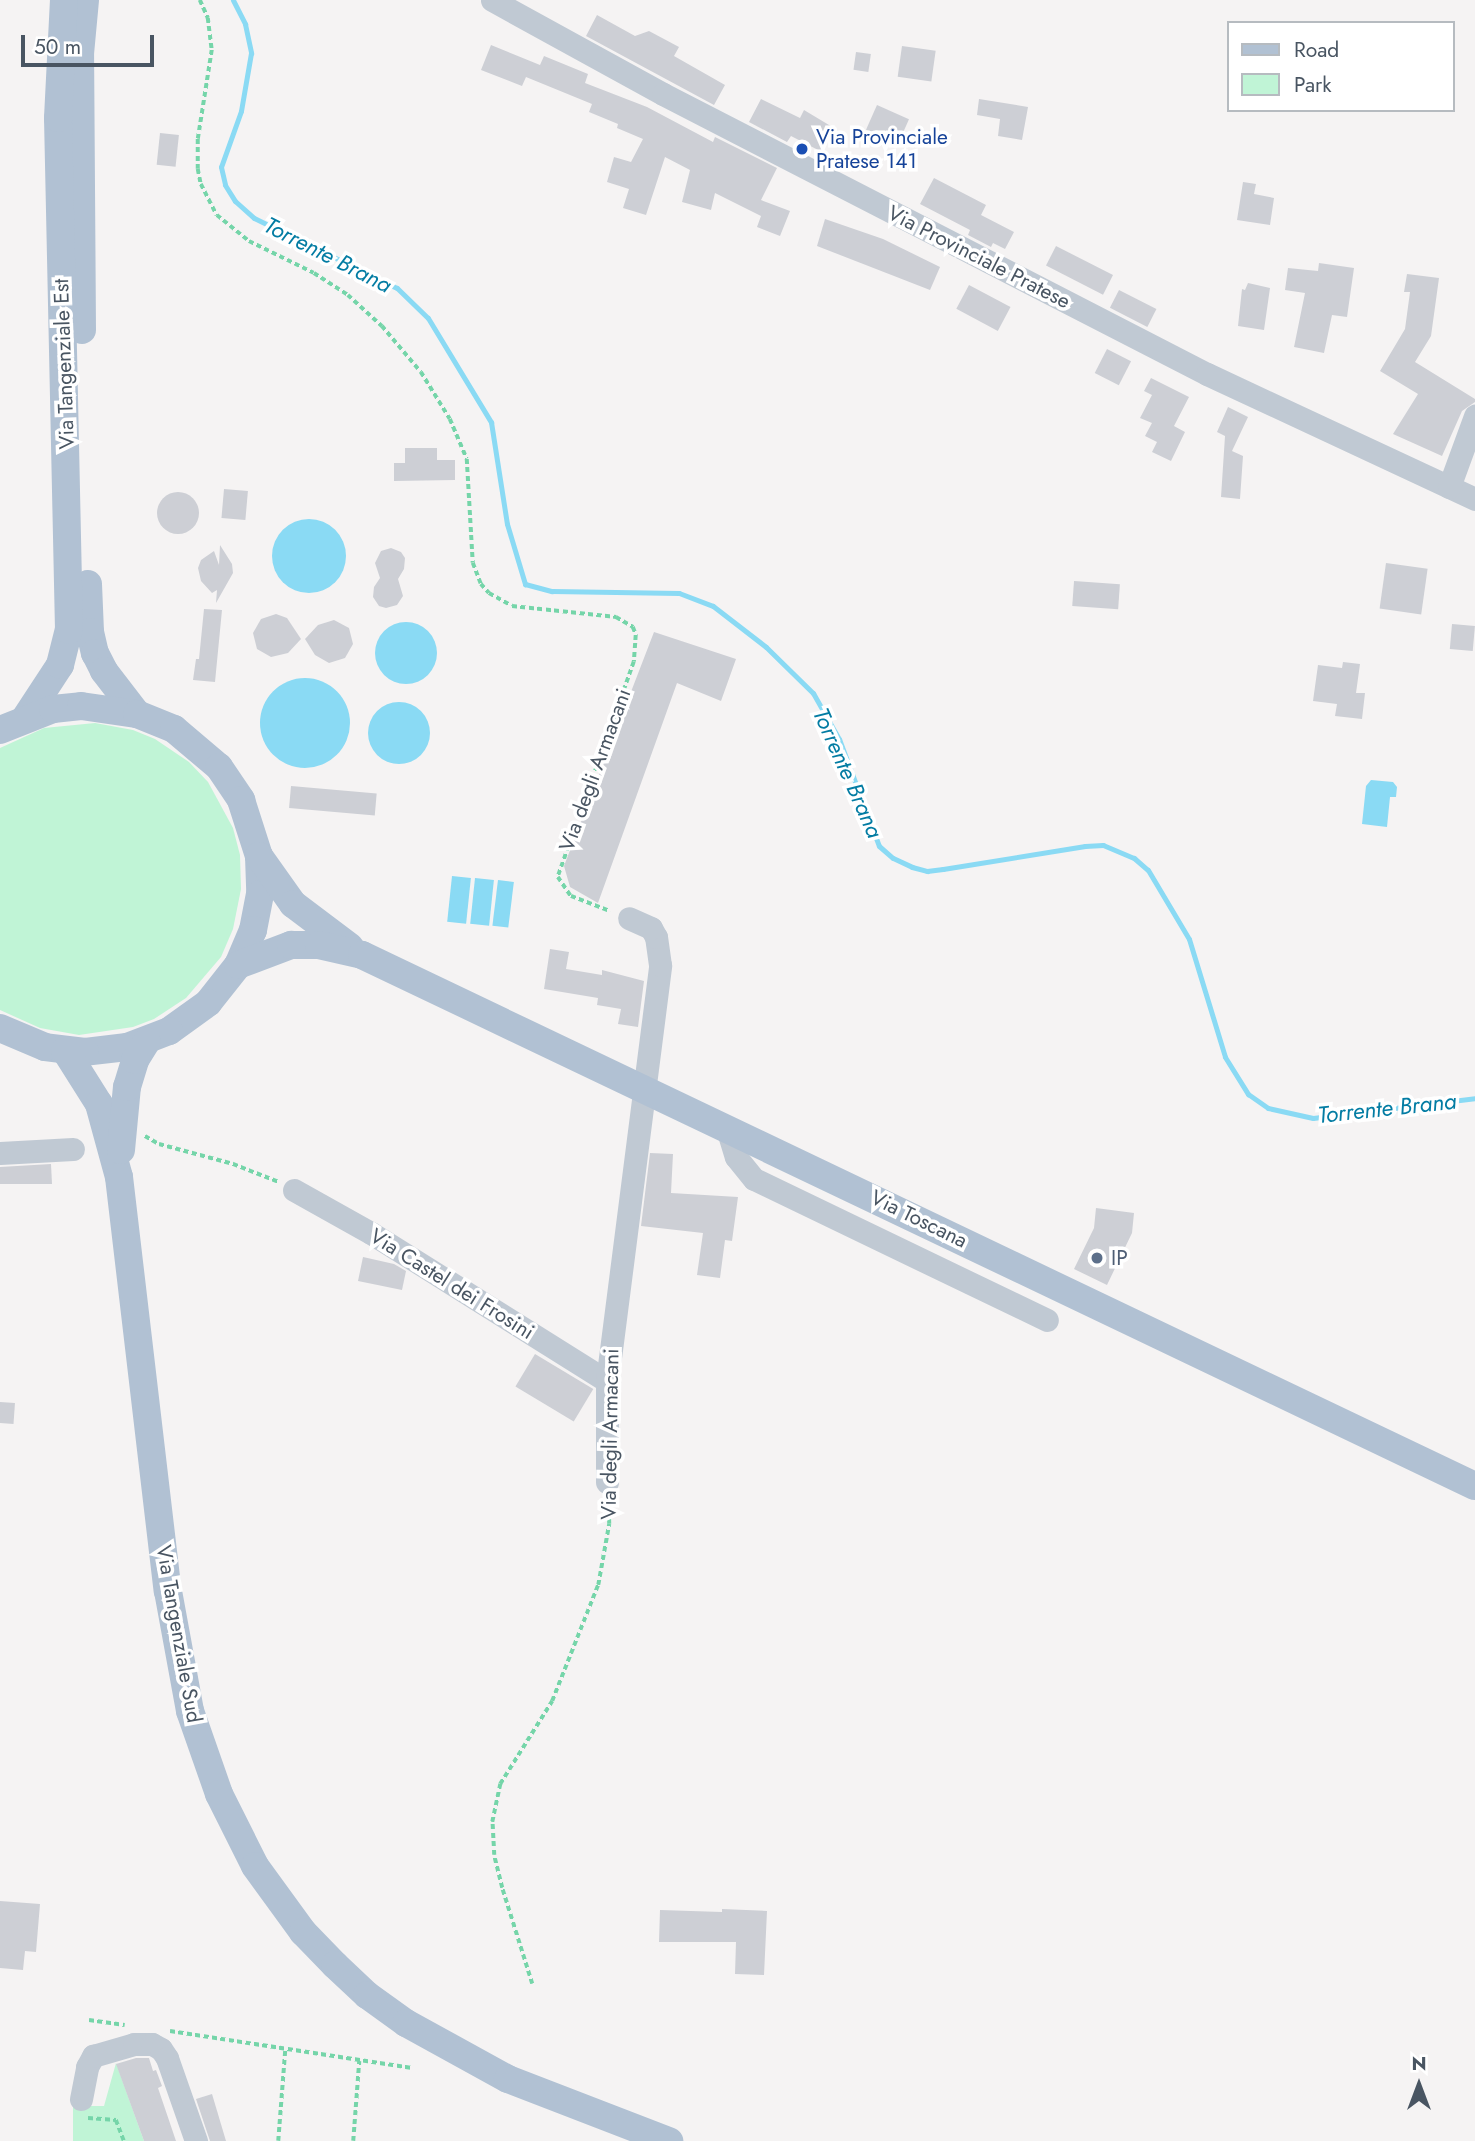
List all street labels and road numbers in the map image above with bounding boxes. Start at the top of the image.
street label: Via Provinciale Pratese [883,200,1075,314]
street label: Via Tangenziale Est [48,278,80,450]
street label: Via degli Armacani [554,685,636,855]
street label: Via Toscana [866,1185,972,1253]
street label: Via Castel dei Frosini [365,1223,539,1345]
street label: Via degli Armacani [596,1348,624,1520]
street label: Via Tangenziale Sud [151,1543,207,1725]

